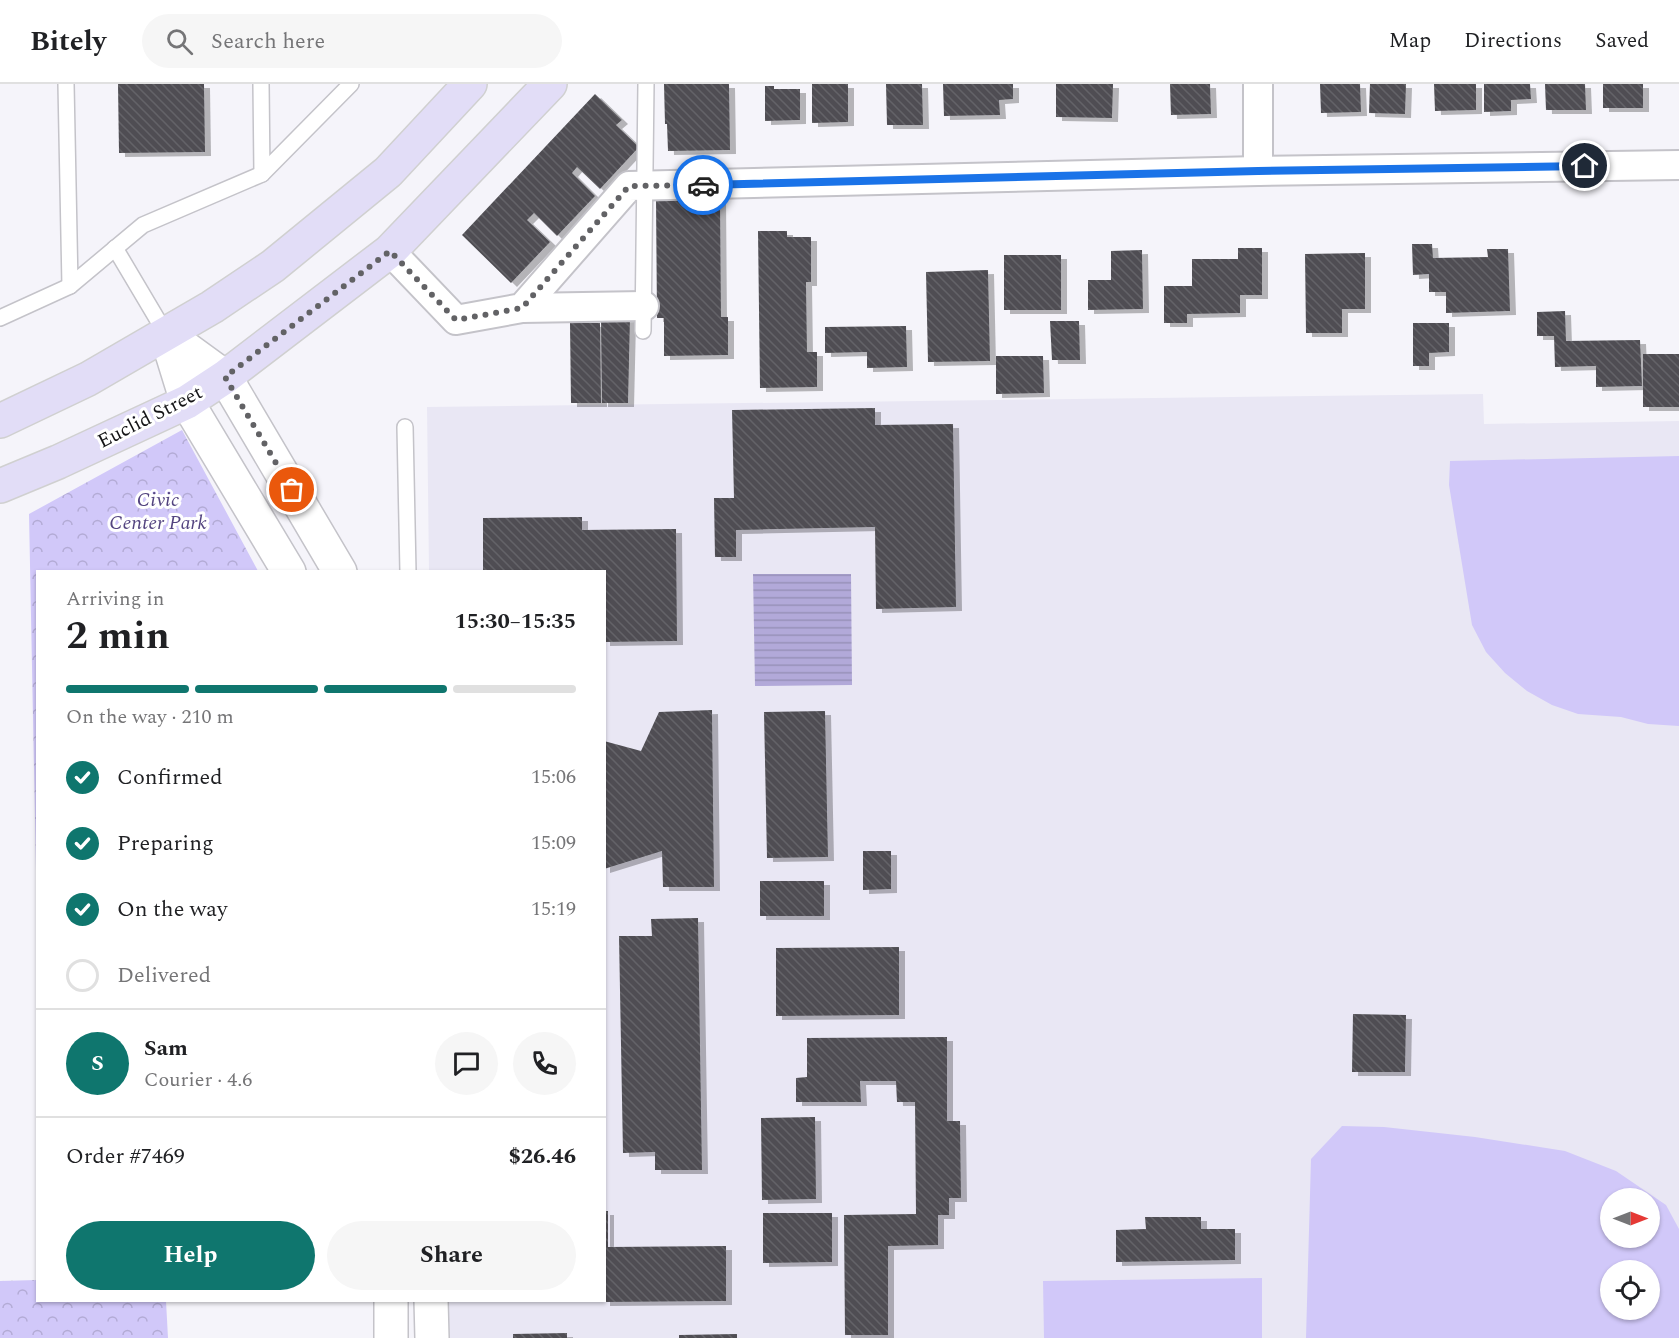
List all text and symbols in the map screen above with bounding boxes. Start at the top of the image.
search box [142,14,562,68]
text: Bitely [30,20,106,63]
icon: search [163,25,196,58]
text: Search here [211,25,325,58]
text: Map [1389,25,1431,57]
text: Directions [1464,25,1562,57]
text: Saved [1595,25,1649,57]
pin [1559,140,1610,191]
icon: home [1568,149,1601,182]
courier [673,155,733,215]
icon: car [687,169,720,202]
street label: Euclid Street [92,378,208,456]
pin [266,464,317,515]
icon: bag [275,473,308,506]
park label: Civic Center Park [109,485,207,538]
text: Arriving in [66,584,164,614]
text: 15:30–15:35 [454,605,576,638]
text: 2 min [66,607,170,666]
text: On the way · 210 m [66,702,234,732]
icon: check [66,761,99,794]
text: Confirmed [117,761,223,794]
text: 15:06 [531,762,576,792]
icon: check [66,827,99,860]
text: Preparing [117,827,214,860]
text: 15:09 [531,828,576,858]
icon: check [66,893,99,926]
text: On the way [117,893,228,926]
text: 15:19 [531,894,576,924]
text: Delivered [117,959,211,992]
text: Sam [144,1032,188,1065]
button: chat [435,1032,498,1095]
button: phone [513,1032,576,1095]
text: S [91,1047,104,1080]
text: Courier · 4.6 [144,1065,252,1095]
text: Order #7469 [66,1140,185,1173]
text: $26.46 [508,1140,576,1173]
north arrow [1600,1188,1660,1248]
map controls [1600,1188,1660,1320]
button: Help [66,1221,315,1290]
button: Share [327,1221,576,1290]
button: locate [1600,1260,1660,1320]

